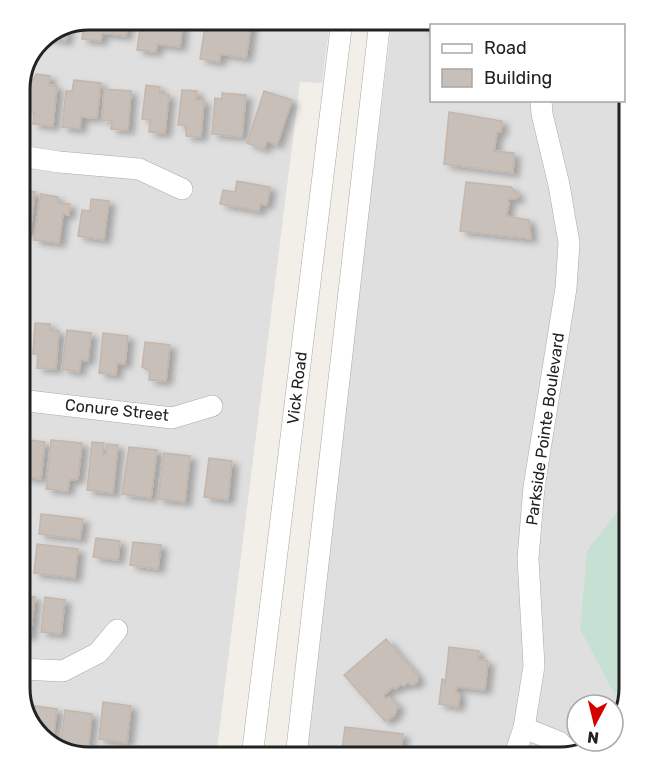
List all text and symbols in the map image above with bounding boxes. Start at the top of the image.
legend [430,24,625,102]
text: Road [484,37,527,59]
text: Building [484,67,552,89]
street label: Parkside Pointe Boulevard [522,331,568,527]
street label: Vick Road [283,351,311,425]
street label: Conure Street [64,395,170,425]
north arrow [565,693,625,753]
text: N [586,727,600,748]

